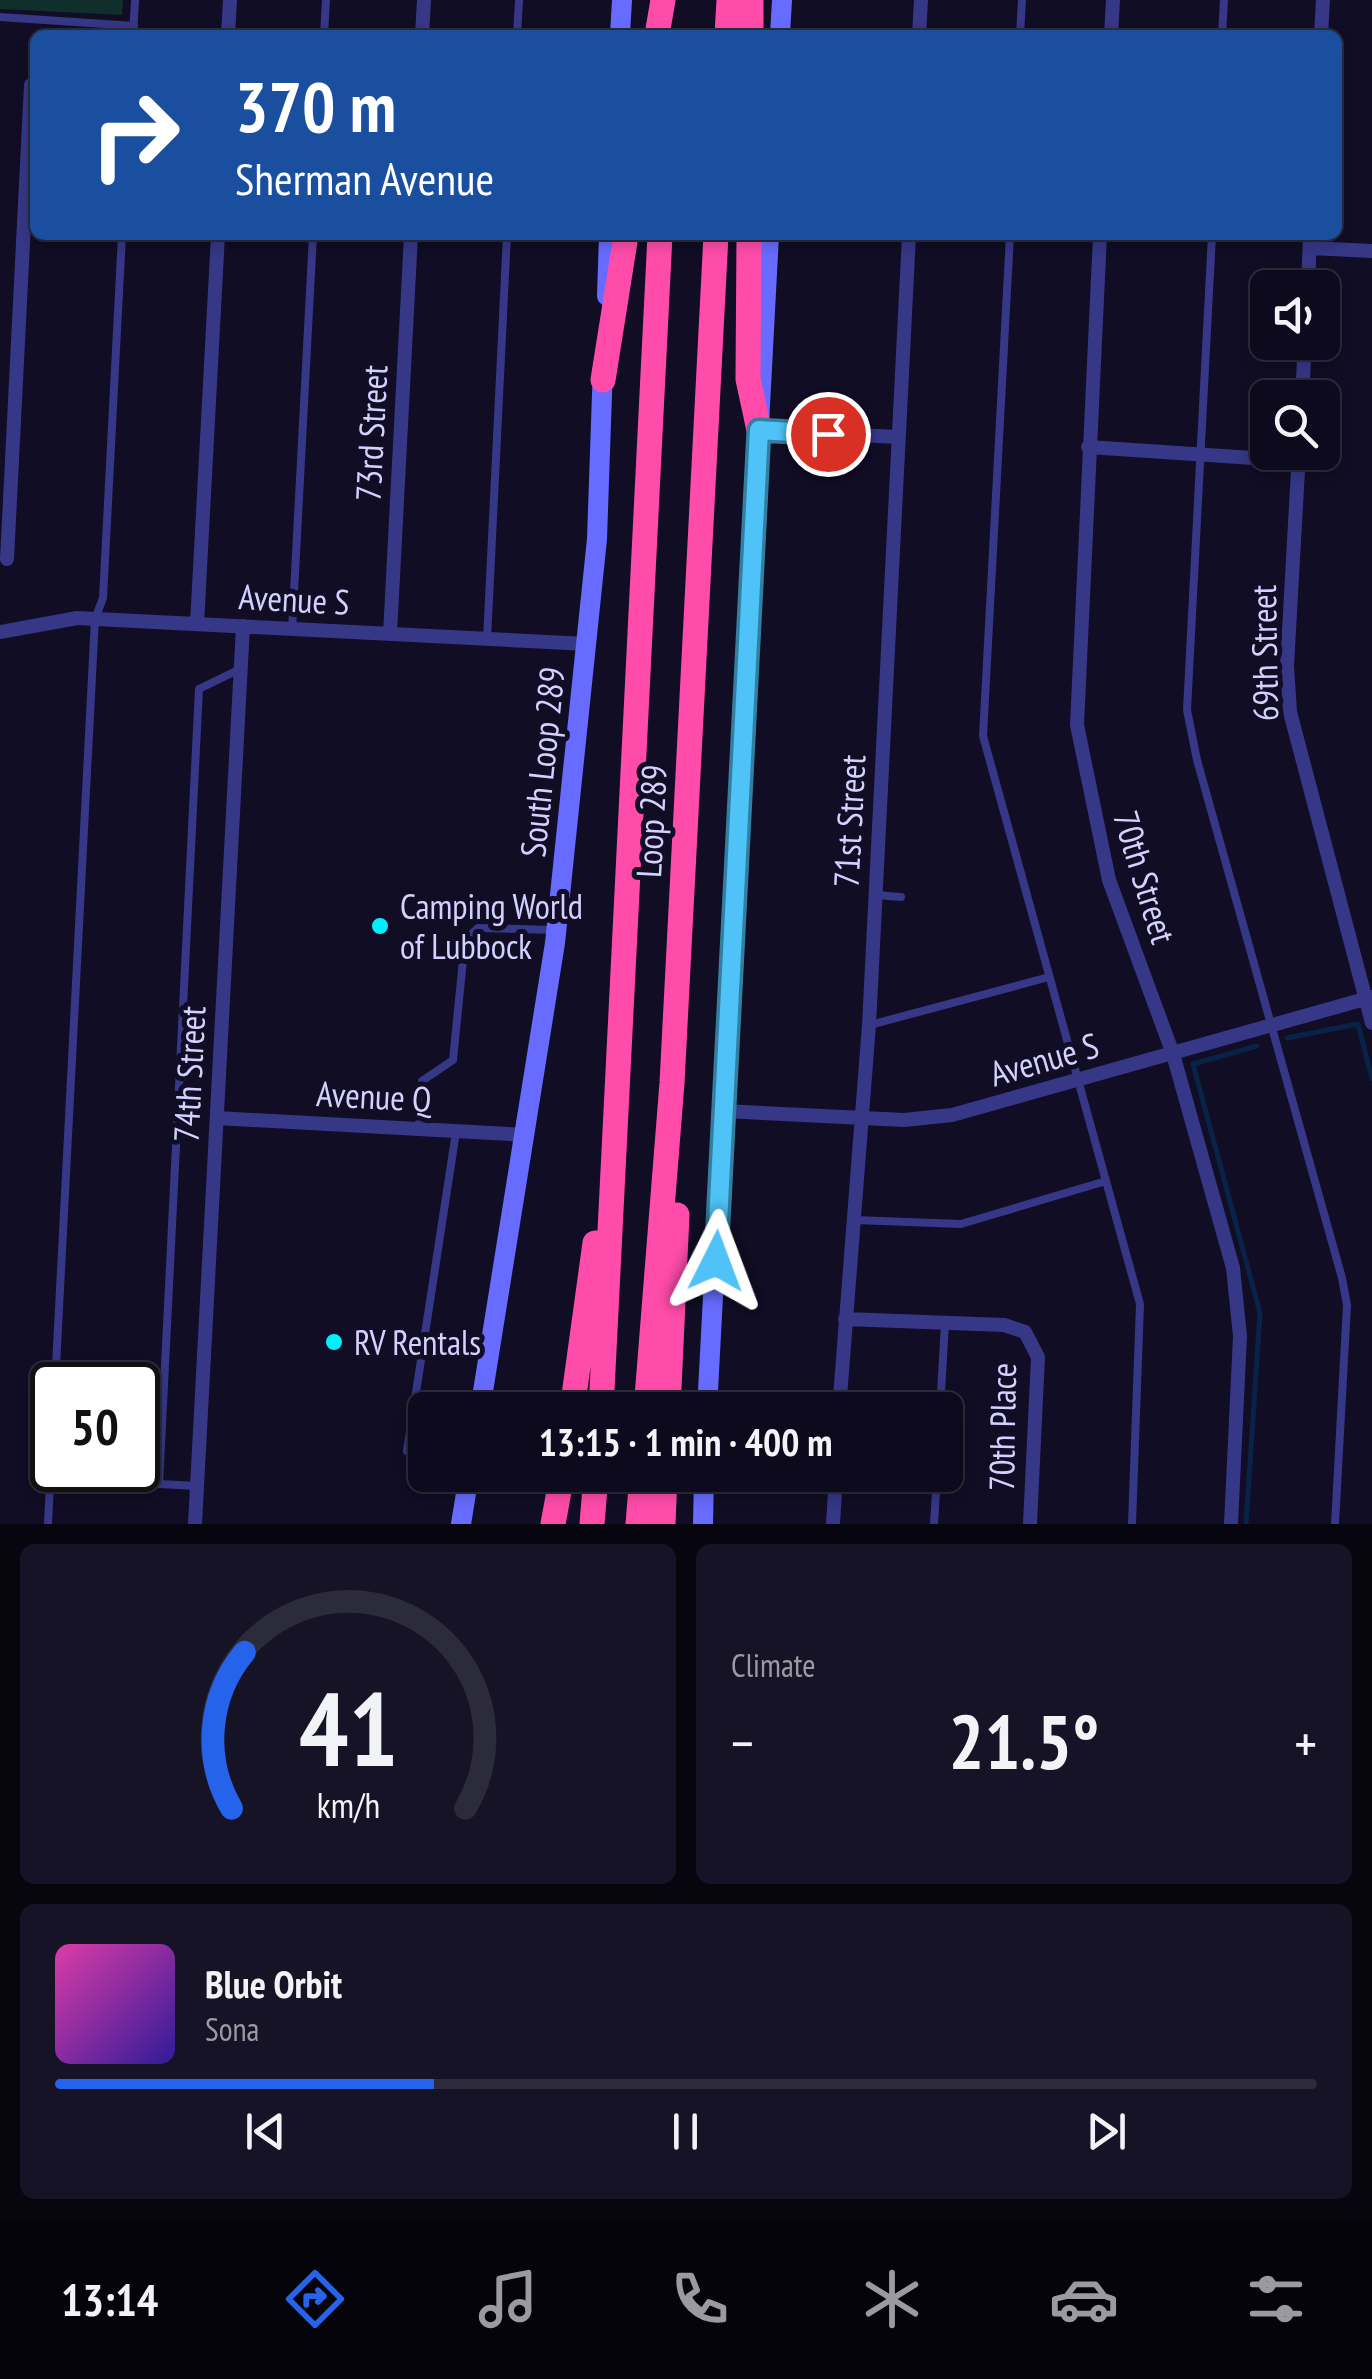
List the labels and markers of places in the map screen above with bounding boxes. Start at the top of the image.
pin [786,392,871,477]
place label: Camping World of Lubbock [400,883,583,969]
marker: Camping World of Lubbock [369,915,391,937]
place label: RV Rentals [354,1319,481,1365]
marker: RV Rentals [323,1331,345,1353]

